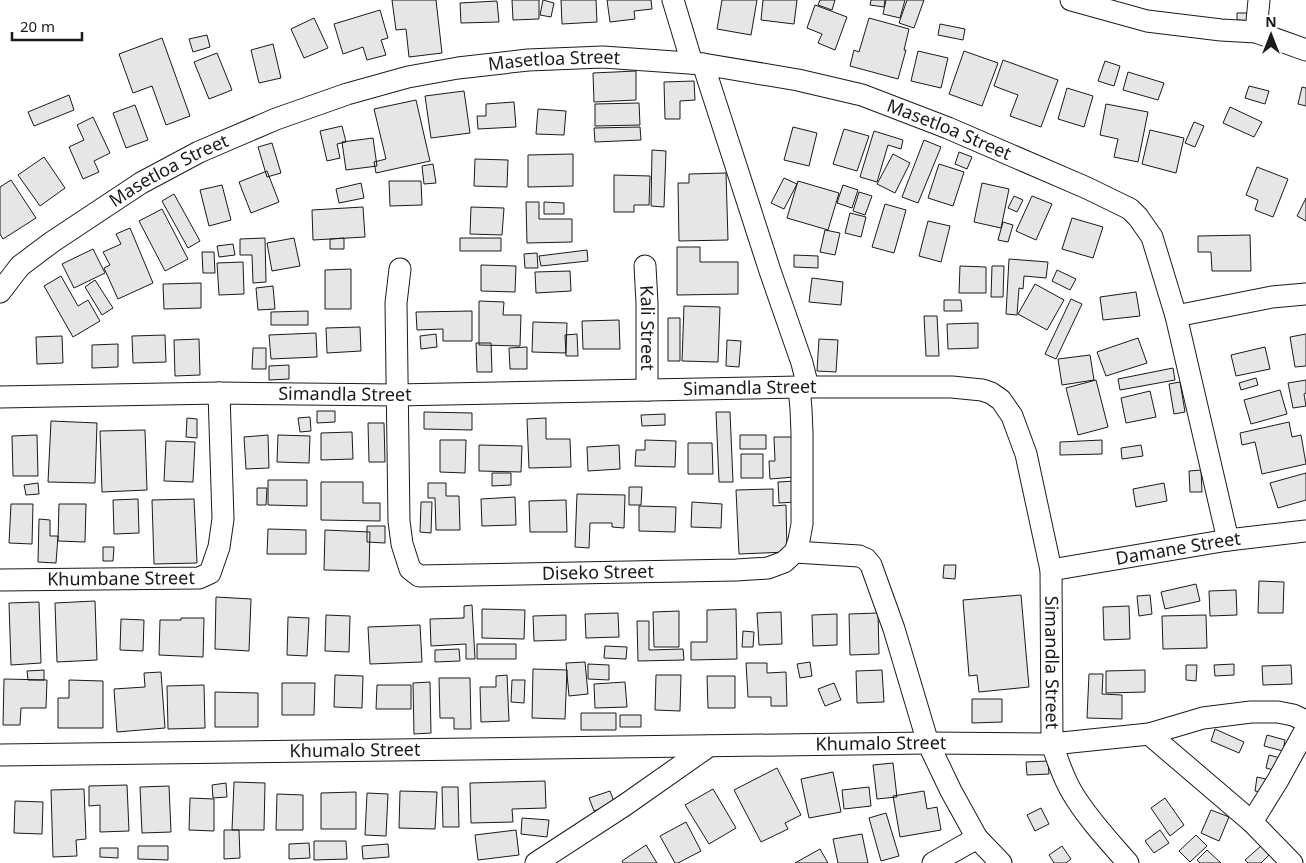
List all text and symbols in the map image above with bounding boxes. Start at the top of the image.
scale bar [12,10,82,42]
north arrow [1246,10,1296,60]
text: N [1265,12,1277,31]
text: 20 m [20,16,55,36]
street label: Masetloa Street [487,44,621,75]
street label: Masetloa Street [884,93,1016,165]
street label: Masetloa Street [104,128,232,212]
street label: Kali Street [635,284,660,371]
street label: Simandla Street [683,374,817,400]
street label: Simandla Street [278,381,412,406]
street label: Damane Street [1114,526,1242,570]
street label: Diseko Street [542,559,655,585]
street label: Khumbane Street [47,565,195,591]
street label: Simandla Street [1040,596,1065,730]
street label: Khumalo Street [815,730,947,755]
street label: Khumalo Street [289,737,421,762]

